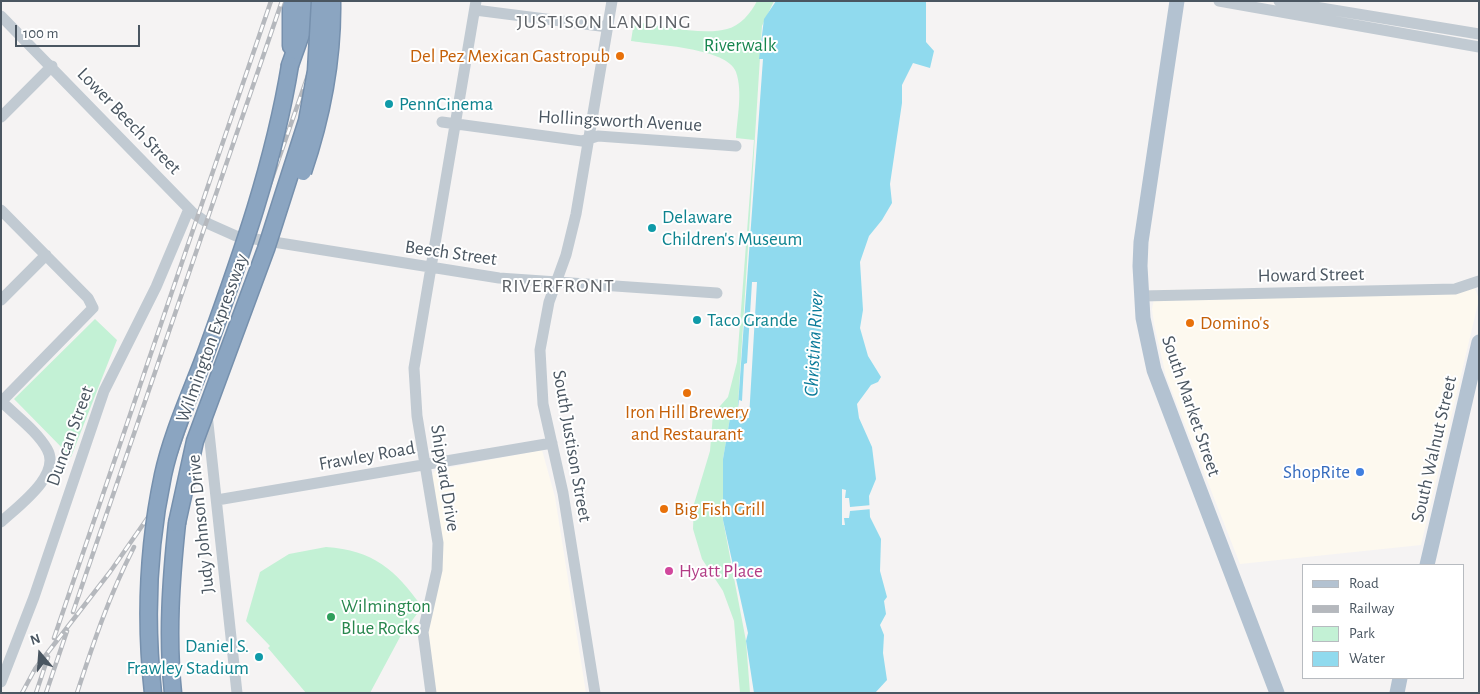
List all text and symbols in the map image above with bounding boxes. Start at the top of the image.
district label: JUSTISON LANDING [514,10,694,34]
scale bar [18,15,142,47]
text: 100 m [23,26,58,41]
park label: Riverwalk [704,34,776,56]
place label: Del Pez Mexican Gastropub [410,45,610,67]
marker: Del Pez Mexican Gastropub [614,50,626,62]
street label: Lower Beech Street [72,63,186,179]
place label: PennCinema [399,93,493,115]
marker: PennCinema [383,98,395,110]
street label: Hollingsworth Avenue [537,105,703,137]
place label: Delaware Children's Museum [662,206,802,250]
marker: Delaware Children's Museum [646,222,658,234]
street label: Beech Street [404,235,498,271]
street label: Wilmington Expressway [171,250,253,426]
street label: Howard Street [1258,263,1364,287]
district label: RIVERFRONT [500,274,616,298]
water label: Christina River [799,291,829,397]
place label: Taco Grande [707,309,798,331]
place label: Domino's [1200,312,1269,334]
marker: Taco Grande [691,314,703,326]
marker: Domino's [1184,317,1196,329]
street label: South Market Street [1156,333,1226,479]
street label: South Justison Street [547,368,597,524]
street label: South Walnut Street [1406,374,1462,524]
street label: Duncan Street [41,383,99,489]
marker: Iron Hill Brewery and Restaurant [681,387,693,399]
place label: Iron Hill Brewery and Restaurant [625,401,749,445]
street label: Shipyard Drive [425,423,465,533]
street label: Frawley Road [317,436,417,476]
street label: Judy Johnson Drive [182,453,220,595]
place label: ShopRite [1283,461,1350,483]
marker: ShopRite [1354,466,1366,478]
place label: Big Fish Grill [674,498,765,520]
marker: Big Fish Grill [658,503,670,515]
place label: Hyatt Place [679,560,763,582]
legend [1302,564,1465,679]
marker: Hyatt Place [663,565,675,577]
text: Road [1349,576,1379,591]
place label: Wilmington Blue Rocks [341,595,431,639]
text: Railway [1349,601,1394,616]
marker: Wilmington Blue Rocks [325,611,337,623]
text: Park [1349,626,1375,641]
north arrow [15,629,65,679]
text: N [29,632,42,648]
place label: Daniel S. Frawley Stadium [127,635,249,679]
marker: Daniel S. Frawley Stadium [253,651,265,663]
text: Water [1349,651,1385,666]

